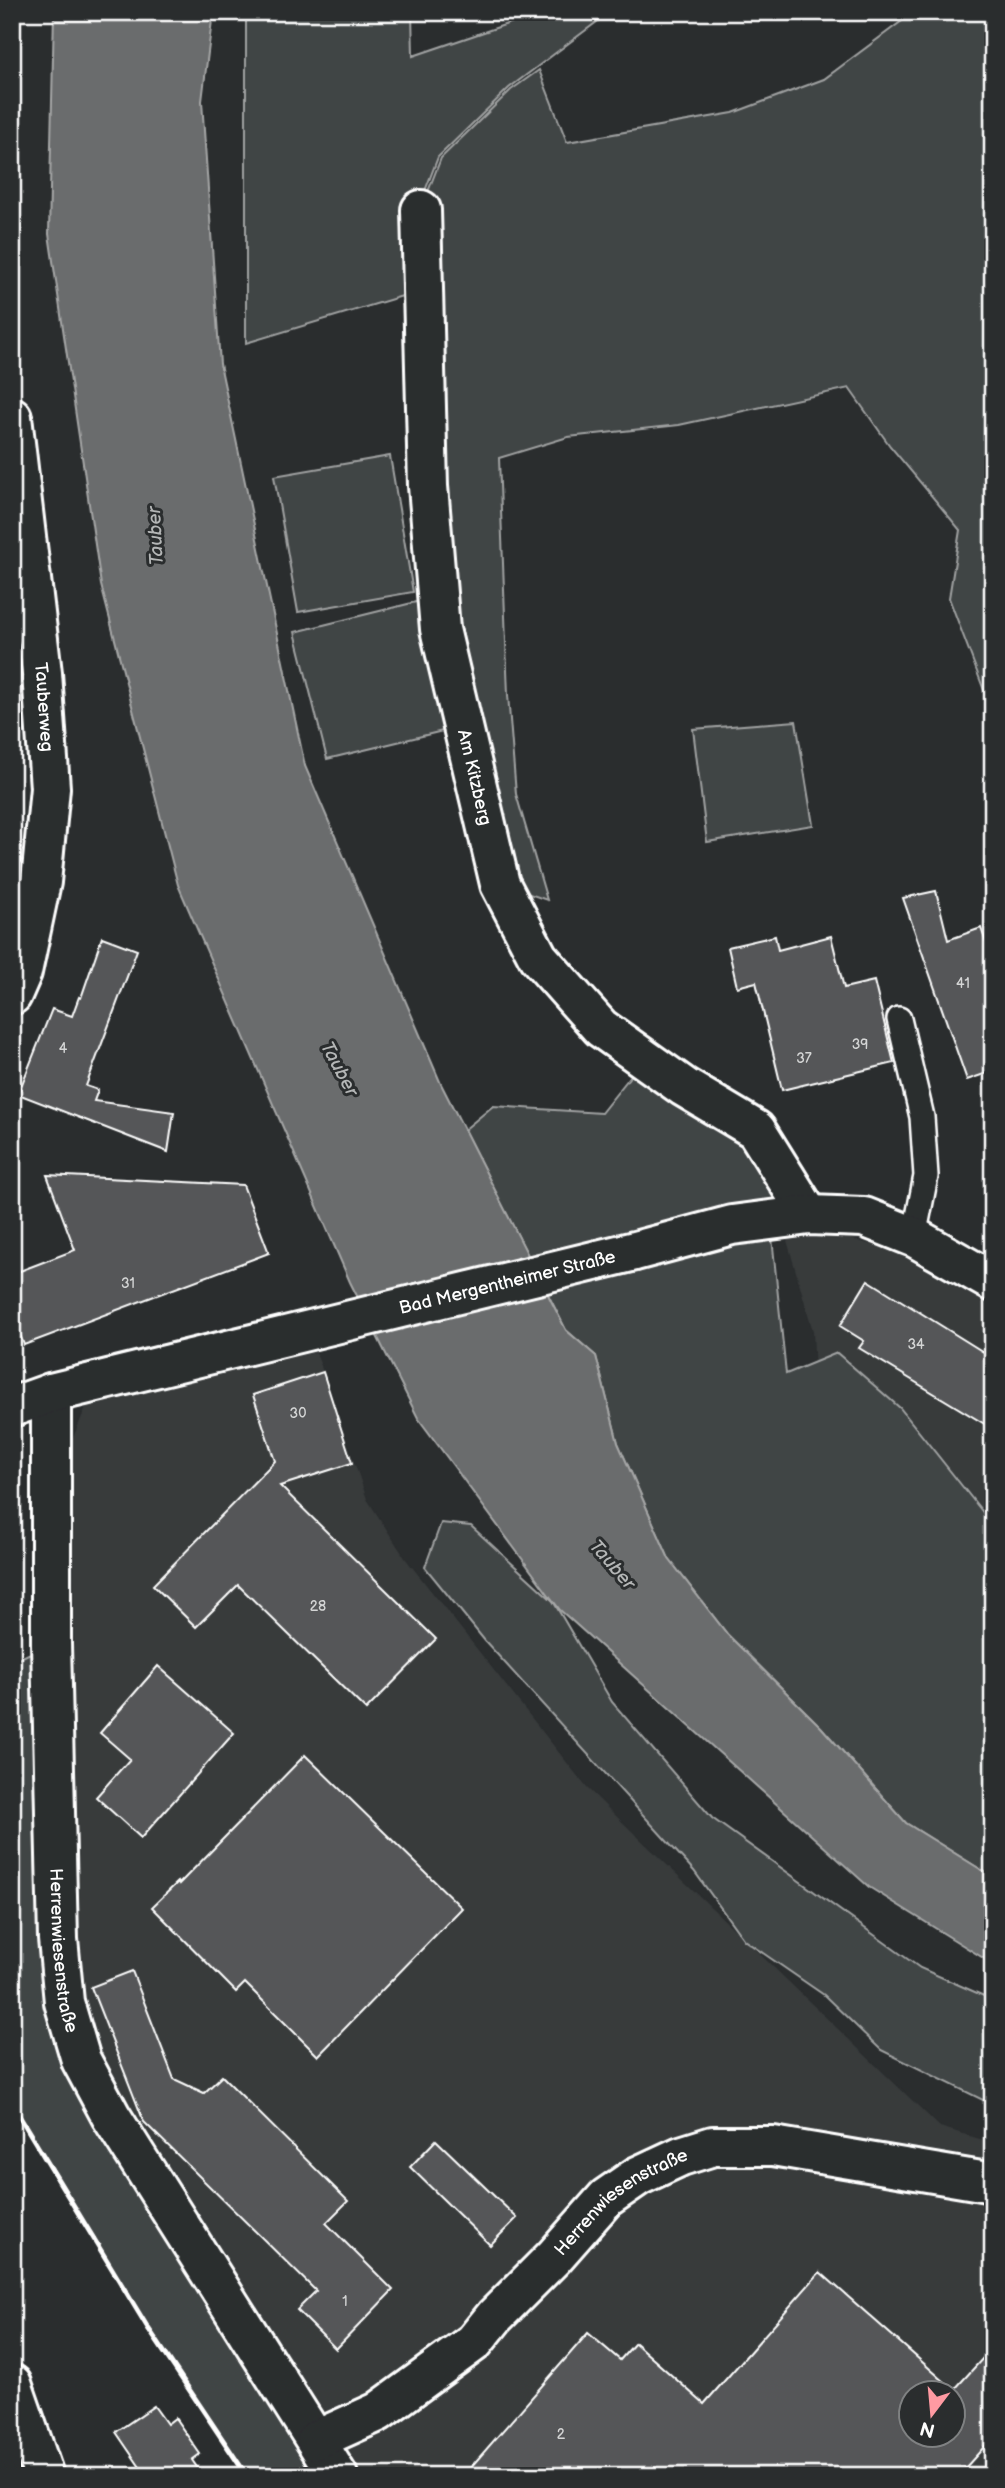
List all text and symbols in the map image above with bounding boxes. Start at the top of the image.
water label: Tauber [143,505,169,566]
street label: Tauberweg [30,661,58,753]
street label: Am Kitzberg [453,727,496,828]
house number: 41 [956,975,970,992]
house number: 39 [852,1036,868,1053]
water label: Tauber [315,1038,363,1101]
house number: 4 [59,1040,68,1057]
house number: 37 [796,1050,812,1067]
street label: Bad Mergentheimer Straße [397,1246,618,1318]
house number: 31 [121,1275,135,1292]
house number: 34 [907,1336,925,1353]
house number: 30 [290,1405,306,1422]
water label: Tauber [584,1535,641,1596]
house number: 28 [310,1598,326,1615]
street label: Herrenwiesenstraße [46,1868,83,2035]
street label: Herrenwiesenstraße [550,2144,690,2260]
house number: 1 [342,2293,348,2310]
north arrow [897,2380,967,2450]
text: N [918,2416,938,2442]
house number: 2 [557,2426,566,2443]

